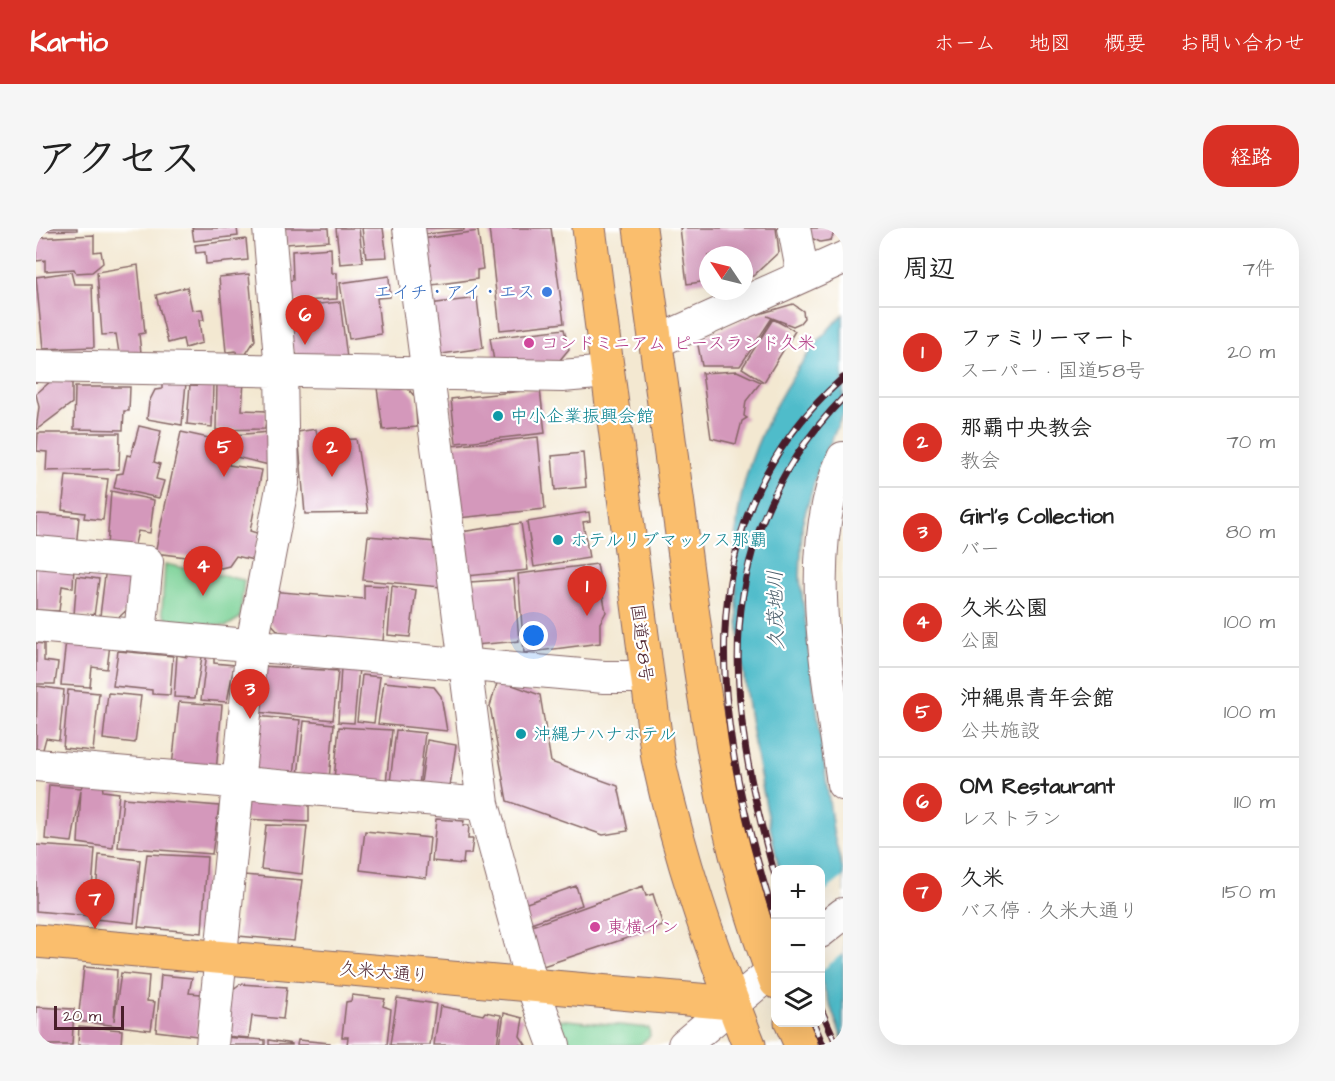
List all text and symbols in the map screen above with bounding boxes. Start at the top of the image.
text: Kartio [30,23,108,62]
text: ホーム [934,29,996,58]
text: 地図 [1029,29,1071,58]
text: 概要 [1104,29,1146,58]
text: お問い合わせ [1179,29,1305,58]
button: 経路 [1203,125,1299,187]
text: アクセス [36,131,201,189]
north arrow [699,246,753,300]
text: 周辺 [903,251,955,287]
text: 7件 [1243,255,1275,283]
place label: エイチ・アイ・エス [374,280,535,305]
marker: エイチ・アイ・エス [540,285,554,299]
pin: 6 [286,296,324,345]
text: ファミリーマート [960,323,1137,354]
place label: コンドミニアム ピースランド久米 [541,331,815,356]
marker: コンドミニアム ピースランド久米 [522,336,536,350]
text: 1 [921,338,924,366]
text: 20 m [1227,338,1275,366]
text: スーパー · 国道58号 [960,357,1145,385]
place label: 中小企業振興会館 [510,404,654,429]
marker: 中小企業振興会館 [491,409,505,423]
text: 那覇中央教会 [960,413,1092,444]
pin: 5 [204,428,243,477]
pin: 2 [312,428,352,477]
text: 2 [917,428,928,456]
text: 70 m [1227,428,1275,456]
text: 教会 [960,447,1000,475]
text: Girl's Collection [960,501,1114,532]
text: 3 [917,518,928,546]
text: 80 m [1226,518,1275,546]
place label: ホテルリブマックス那覇 [570,528,767,553]
marker: ホテルリブマックス那覇 [551,533,565,547]
text: バー [960,535,1000,563]
pin: 4 [184,546,222,596]
pin: 1 [568,566,606,616]
water label: 久茂地川 [761,570,791,650]
text: 久米公園 [960,593,1048,624]
street label: 国道58号 [624,603,659,684]
text: 4 [916,608,929,636]
text: 100 m [1224,608,1275,636]
your location [519,621,548,650]
text: 公園 [960,627,1000,655]
pin: 3 [230,670,270,719]
text: 沖縄県青年会館 [960,683,1114,714]
text: 5 [915,698,930,726]
text: 100 m [1224,698,1275,726]
text: 公共施設 [960,717,1040,745]
place label: 沖縄ナハナホテル [533,722,676,747]
marker: 沖縄ナハナホテル [514,727,528,741]
text: OM Restaurant [960,771,1115,802]
text: 6 [916,788,929,816]
text: 110 m [1234,788,1275,816]
text: レストラン [960,805,1062,833]
text: 久米 [960,863,1004,894]
map controls [771,865,825,1027]
button: + [771,865,825,919]
text: 7 [916,878,929,906]
text: 150 m [1222,878,1275,906]
pin: 7 [76,880,114,929]
text: バス停 · 久米大通り [960,897,1139,925]
place label: 東横イン [607,915,679,940]
button: − [771,919,825,973]
marker: 東横イン [588,920,602,934]
street label: 久米大通り [338,956,430,989]
button: layers [771,973,825,1027]
scale bar [54,1003,124,1030]
text: 20 m [63,1005,101,1027]

